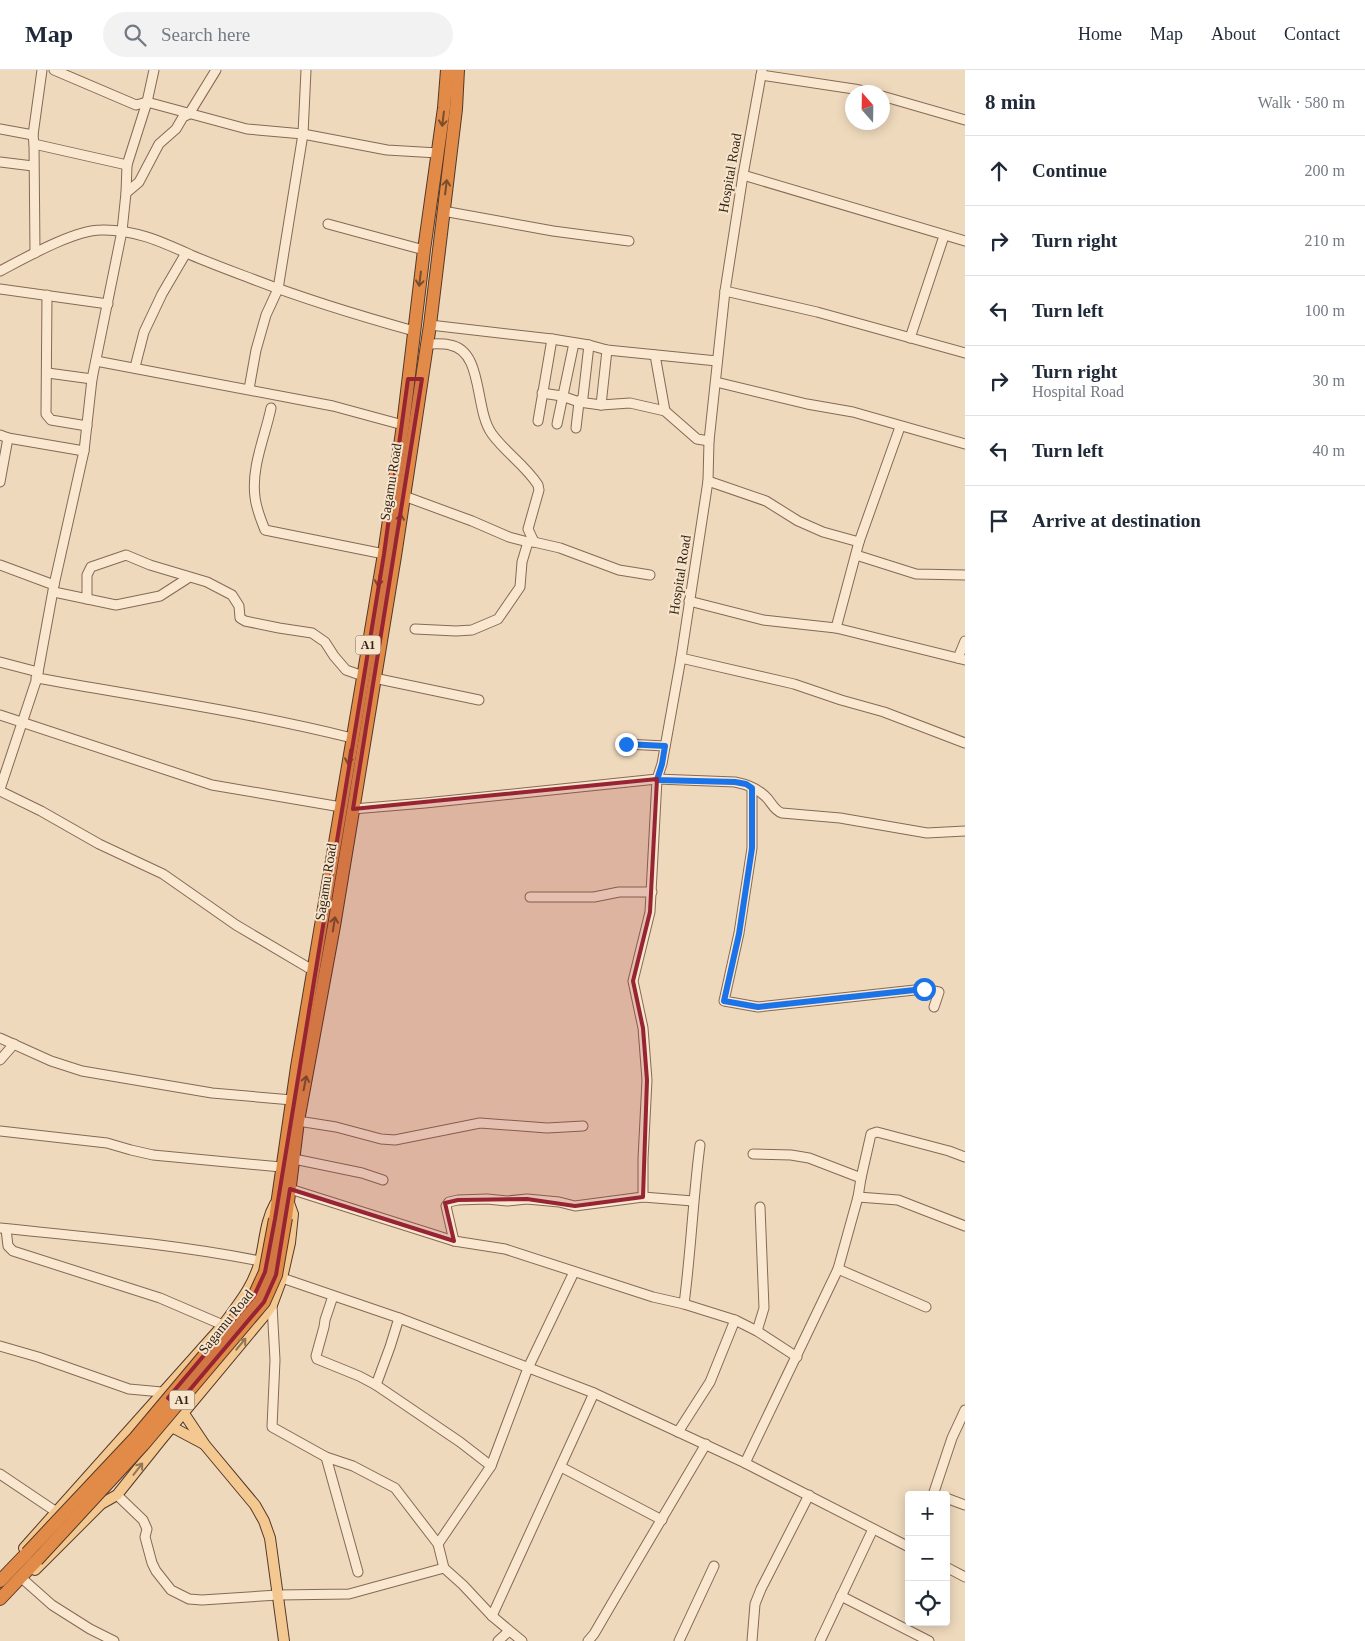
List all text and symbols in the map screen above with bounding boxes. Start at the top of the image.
search box [103,12,453,57]
text: Map [25,21,73,47]
icon: search [121,21,149,49]
text: Search here [161,24,250,45]
text: Home [1078,24,1122,44]
text: Map [1150,24,1183,44]
text: About [1211,24,1256,44]
text: Contact [1284,24,1340,44]
north arrow [845,85,890,130]
text: 8 min [985,90,1036,114]
text: Walk · 580 m [1258,94,1345,111]
one-way arrow [438,110,448,126]
street label: Hospital Road [716,132,744,214]
icon: ahead [985,157,1013,185]
text: Continue [1032,160,1107,181]
text: 200 m [1305,162,1345,179]
one-way arrow [441,179,451,195]
icon: right [985,227,1013,255]
text: Turn right [1032,230,1117,251]
text: 210 m [1305,232,1345,249]
one-way arrow [415,271,425,287]
icon: left [985,297,1013,325]
text: Turn left [1032,300,1104,321]
text: 100 m [1305,302,1345,319]
text: Turn right [1032,361,1117,382]
icon: right [985,367,1013,395]
text: 30 m [1313,372,1345,389]
text: Hospital Road [1032,383,1124,400]
icon: left [985,437,1013,465]
text: Turn left [1032,440,1104,461]
street label: Sagamu Road [377,442,405,522]
text: 40 m [1313,442,1345,459]
icon: arrive [985,507,1013,535]
text: Arrive at destination [1032,510,1201,531]
one-way arrow [396,514,406,530]
street label: Hospital Road [666,534,694,616]
one-way arrow [374,571,384,587]
road number: A1 [356,636,380,654]
route end [615,733,638,756]
one-way arrow [344,748,354,764]
street label: Sagamu Road [312,842,340,922]
one-way arrow [330,916,340,932]
route start [913,978,936,1001]
one-way arrow [301,1076,311,1092]
street label: Sagamu Road [196,1287,256,1357]
one-way arrow [236,1338,247,1351]
road number: A1 [170,1390,194,1410]
one-way arrow [132,1463,143,1476]
map controls [905,1491,950,1626]
button: + [905,1491,950,1536]
button: − [905,1536,950,1581]
button: locate [905,1581,950,1626]

